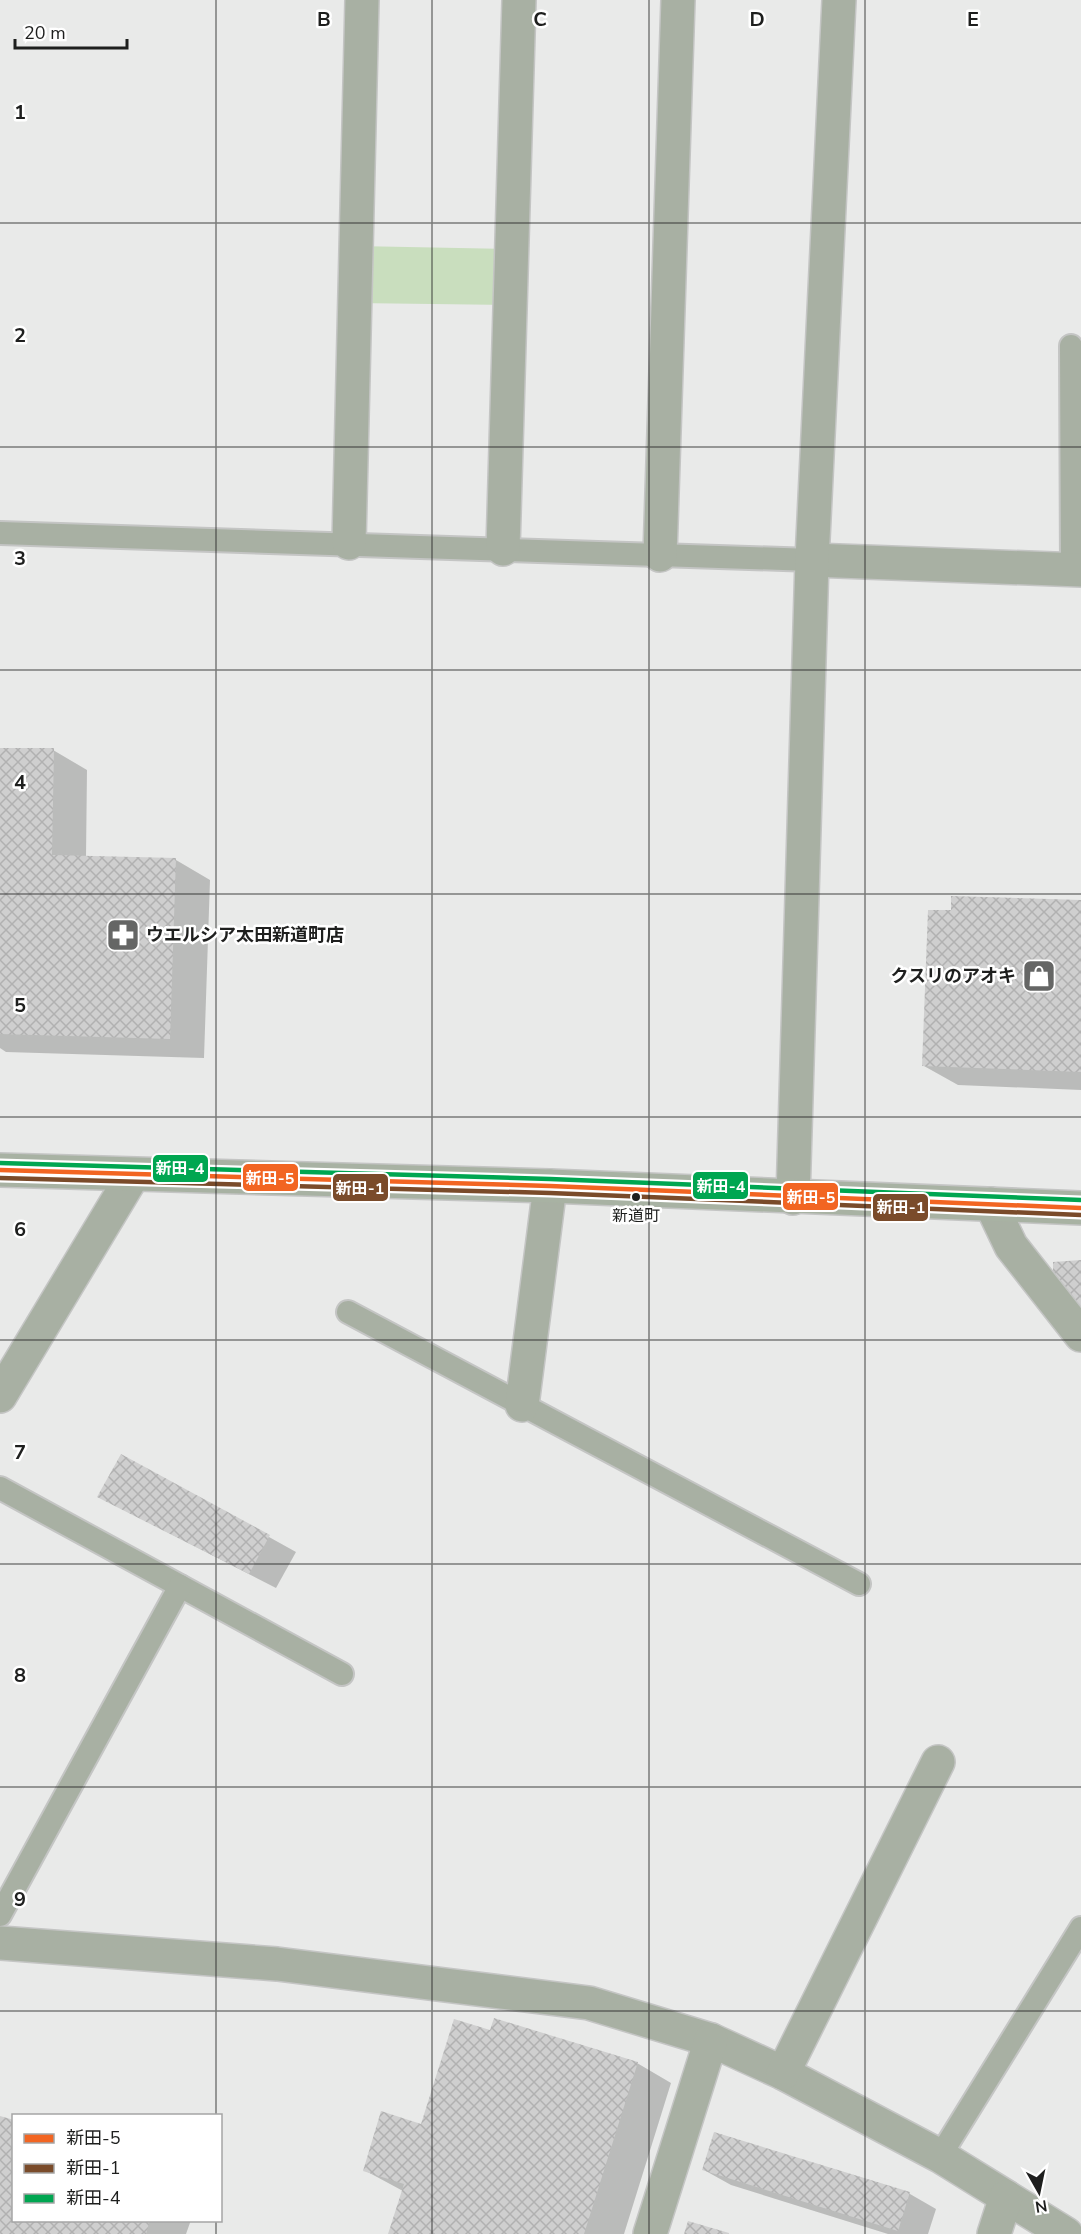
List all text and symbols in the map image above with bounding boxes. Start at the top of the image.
text: B [317,6,331,33]
text: C [533,6,547,33]
text: D [749,6,765,33]
text: E [967,6,979,33]
scale bar [15,12,128,50]
text: 20 m [24,21,66,45]
text: 1 [14,99,26,126]
text: 2 [14,322,26,349]
text: 3 [14,545,26,572]
text: 4 [14,769,26,796]
pharmacy icon: ウエルシア太田新道町店 [105,917,141,953]
place label: ウエルシア太田新道町店 [146,923,344,947]
shop icon: クスリのアオキ [1021,958,1057,994]
place label: クスリのアオキ [891,964,1016,988]
text: 5 [14,992,26,1019]
line badge: 新田-4 [152,1154,209,1183]
text: 新田-4 [156,1158,205,1180]
line badge: 新田-5 [242,1163,299,1192]
text: 新田-5 [246,1168,294,1190]
line badge: 新田-4 [692,1171,749,1200]
line badge: 新田-1 [332,1173,389,1202]
text: 新田-4 [697,1176,746,1198]
text: 新田-1 [336,1178,384,1200]
line badge: 新田-5 [782,1182,839,1211]
text: 新田-5 [787,1187,835,1209]
marker: 新道町 [630,1191,642,1203]
line badge: 新田-1 [872,1193,929,1222]
text: 新田-1 [877,1197,925,1219]
place label: 新道町 [612,1205,660,1227]
text: 6 [14,1216,26,1243]
text: 7 [14,1439,26,1466]
text: 8 [14,1662,26,1689]
text: 9 [14,1886,26,1913]
legend [12,2114,222,2222]
text: 新田-5 [66,2126,120,2150]
text: 新田-1 [66,2156,120,2180]
north arrow [1009,2162,1069,2222]
text: 新田-4 [66,2186,121,2210]
text: N [1034,2194,1049,2218]

